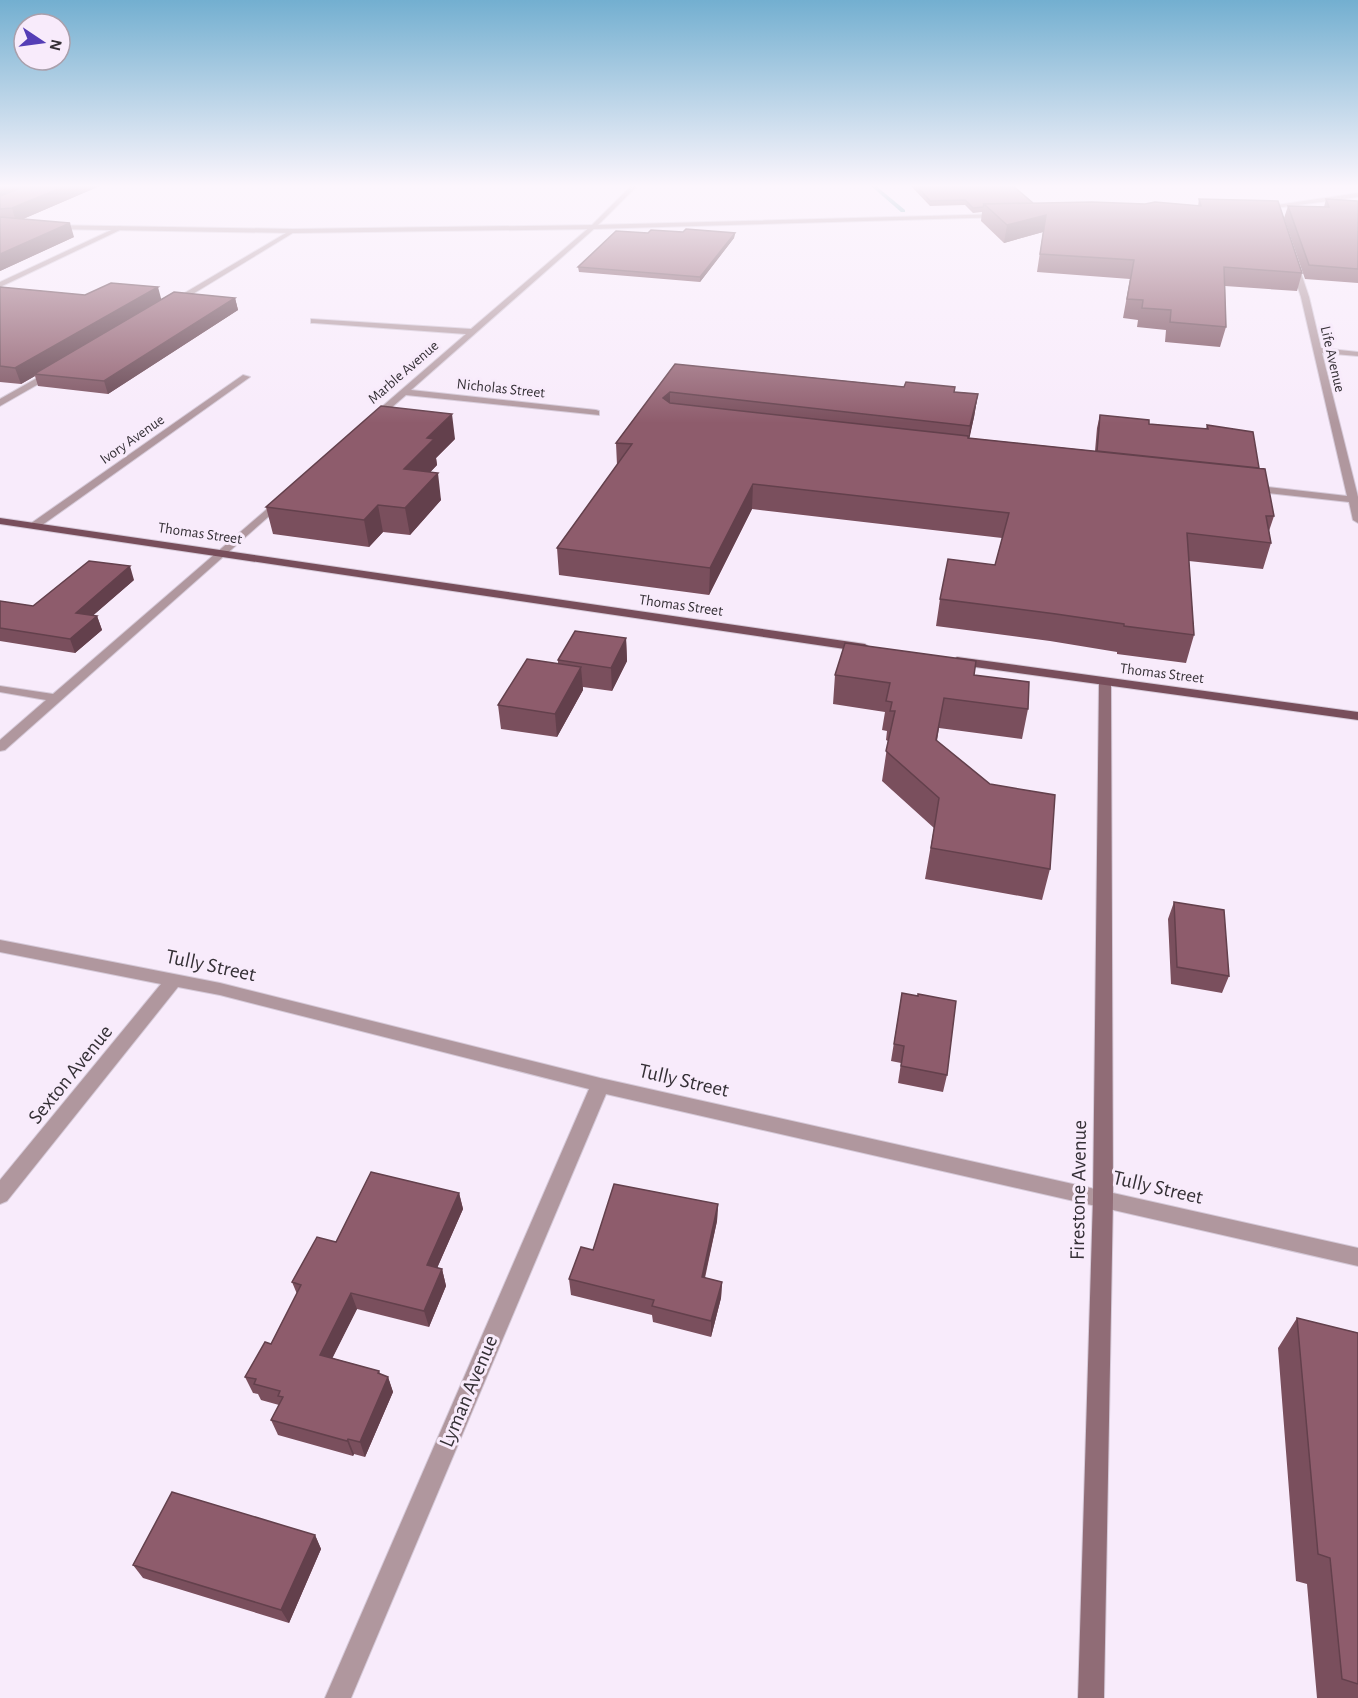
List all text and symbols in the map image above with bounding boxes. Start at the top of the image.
north arrow [12,12,72,72]
text: N [47,38,65,52]
street label: Life Avenue [1318,325,1347,394]
street label: Marble Avenue [365,338,441,407]
street label: Nicholas Street [456,376,546,401]
street label: Ivory Avenue [97,412,167,467]
street label: Thomas Street [157,520,243,547]
street label: Thomas Street [638,592,724,619]
street label: Thomas Street [1119,661,1205,686]
street label: Tully Street [164,946,258,985]
street label: Sexton Avenue [24,1021,116,1128]
street label: Tully Street [637,1060,731,1101]
street label: Firestone Avenue [1067,1120,1090,1260]
street label: Tully Street [1111,1167,1205,1208]
street label: Lyman Avenue [436,1332,501,1450]

